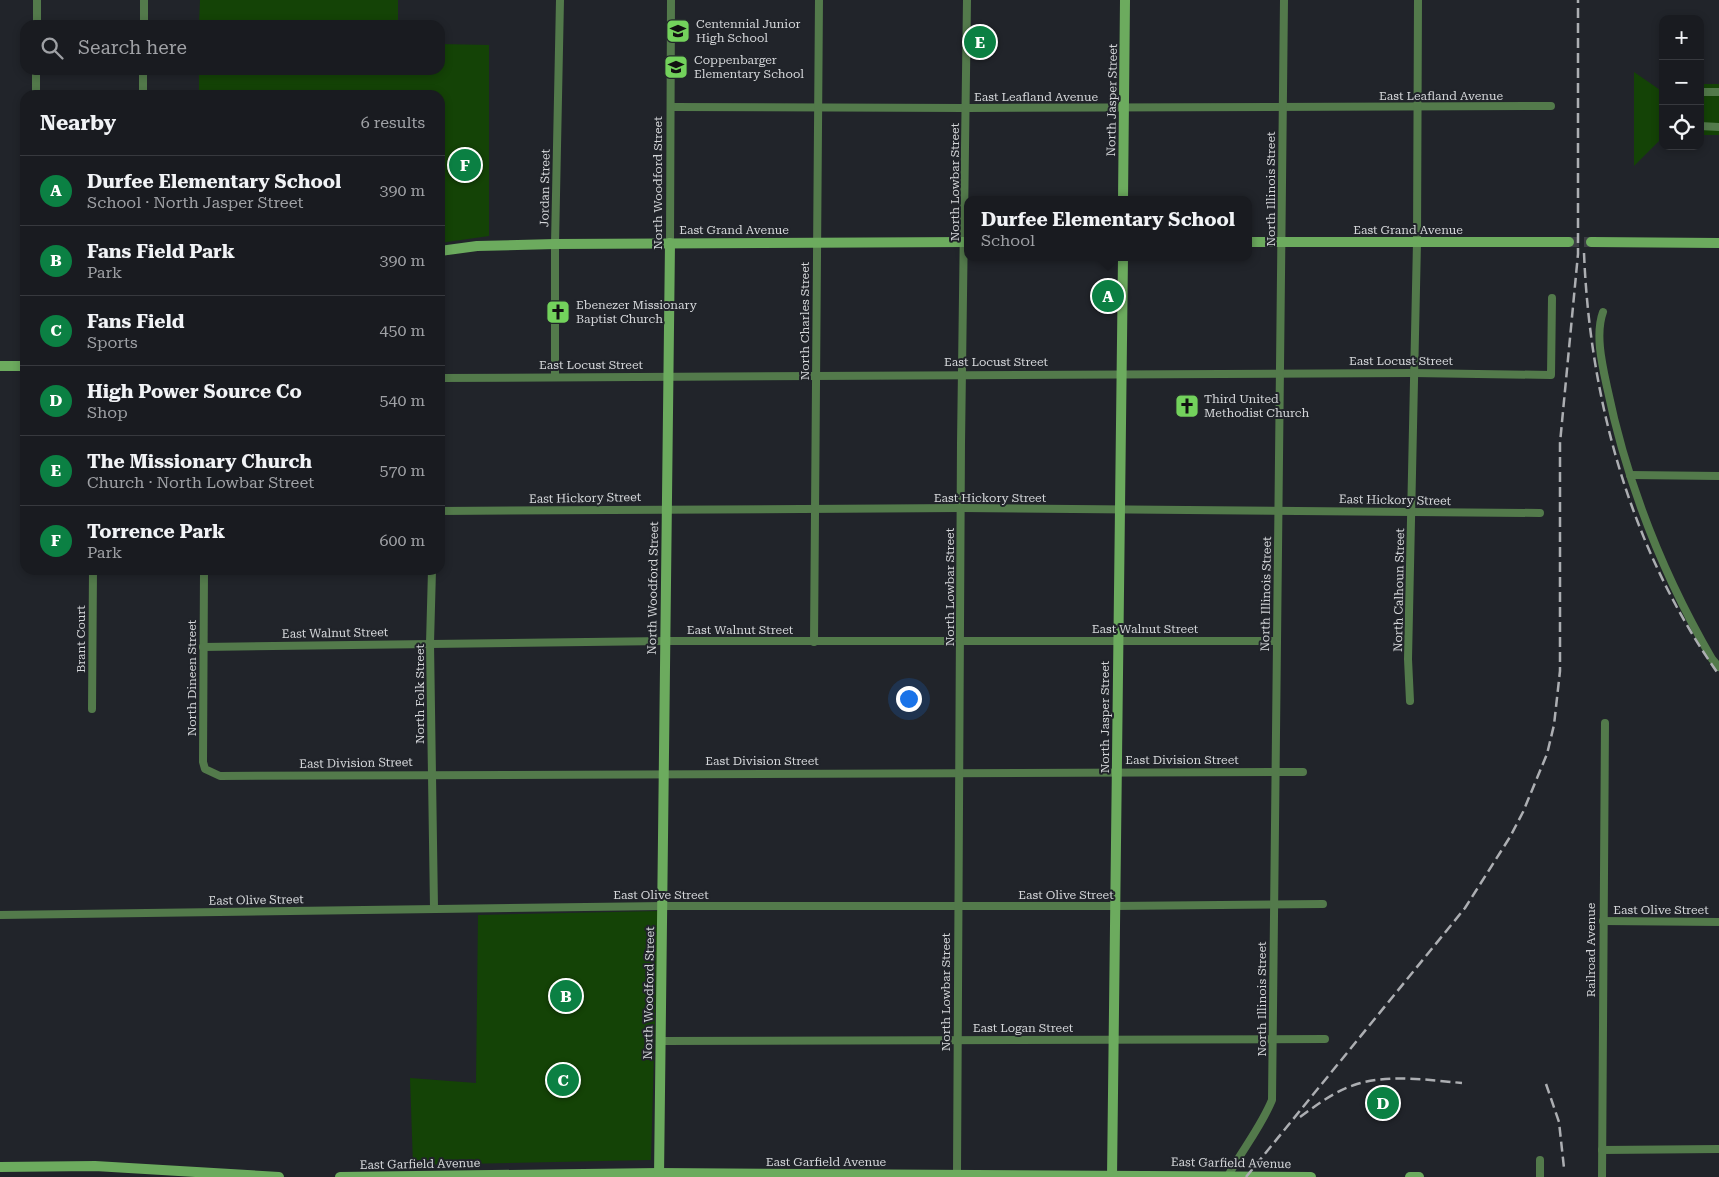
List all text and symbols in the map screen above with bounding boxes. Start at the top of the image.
map controls [1659,15,1704,150]
button: + [1659,15,1704,60]
place label: Centennial Junior High School [696,17,801,45]
school or university icon: Centennial Junior High School [665,18,691,44]
search box [20,20,445,75]
pin: E [964,23,996,61]
icon: search [38,34,66,62]
text: Search here [78,36,187,59]
street label: North Jasper Street [1104,43,1120,156]
place label: Coppenbarger Elementary School [694,53,804,81]
school or university icon: Coppenbarger Elementary School [663,54,689,80]
button: − [1659,60,1704,105]
street label: East Leafland Avenue [1379,89,1503,103]
street label: East Leafland Avenue [974,90,1098,104]
button: locate [1659,105,1704,150]
text: Nearby [40,111,116,135]
text: 6 results [361,113,425,132]
street label: North Woodford Street [651,116,665,250]
street label: North Lowbar Street [948,122,962,241]
street label: North Illinois Street [1264,131,1278,247]
pin: F [449,146,481,184]
street label: Jordan Street [537,148,553,227]
text: Durfee Elementary School [87,170,341,193]
text: A [50,181,62,200]
text: 390 m [379,181,425,200]
text: School · North Jasper Street [87,193,303,212]
popup [964,196,1252,261]
text: Durfee Elementary School [981,208,1235,231]
street label: East Grand Avenue [679,223,789,237]
street label: East Grand Avenue [1353,223,1463,237]
text: School [981,231,1035,250]
text: Fans Field Park [87,240,235,263]
text: B [50,251,62,270]
text: 390 m [379,251,425,270]
street label: North Charles Street [798,261,812,380]
text: Park [87,263,122,282]
pin: A [1092,277,1124,315]
place label: Ebenezer Missionary Baptist Church [576,298,698,326]
church icon: Ebenezer Missionary Baptist Church [545,299,571,325]
text: Fans Field [87,310,184,333]
text: C [50,321,62,340]
text: 450 m [379,321,425,340]
text: Sports [87,333,138,352]
street label: East Locust Street [1349,354,1454,368]
street label: East Locust Street [944,355,1049,369]
street label: East Locust Street [539,358,644,372]
text: High Power Source Co [87,380,302,403]
text: D [50,391,62,410]
text: 540 m [379,391,425,410]
place label: Third United Methodist Church [1204,392,1310,420]
church icon: Third United Methodist Church [1174,393,1200,419]
text: Shop [87,403,128,422]
text: The Missionary Church [87,450,312,473]
text: E [51,461,61,480]
text: 570 m [379,461,425,480]
text: Church · North Lowbar Street [87,473,314,492]
street label: East Hickory Street [529,490,642,506]
street label: East Hickory Street [934,491,1047,505]
street label: East Hickory Street [1339,492,1452,508]
text: Torrence Park [87,520,225,543]
street label: North Woodford Street [645,521,661,655]
street label: North Lowbar Street [943,527,957,646]
street label: North Calhoun Street [1391,527,1407,652]
text: F [51,531,61,550]
text: 600 m [379,531,425,550]
street label: North Illinois Street [1258,536,1274,652]
text: Park [87,543,122,562]
street label: Brant Court [74,605,88,673]
street label: North Dineen Street [185,619,199,736]
street label: East Walnut Street [1092,622,1199,636]
street label: East Walnut Street [687,623,794,637]
street label: East Walnut Street [282,625,389,641]
street label: North Folk Street [413,643,427,744]
street label: North Jasper Street [1098,660,1112,773]
your location [896,686,922,712]
street label: East Division Street [1125,753,1239,767]
street label: East Division Street [705,754,819,768]
street label: East Division Street [299,755,413,771]
street label: East Olive Street [613,888,709,902]
street label: East Olive Street [1018,888,1114,902]
street label: East Olive Street [208,892,304,908]
street label: Railroad Avenue [1584,902,1598,997]
street label: East Olive Street [1613,903,1709,917]
street label: North Woodford Street [641,926,657,1060]
street label: North Lowbar Street [939,932,953,1051]
street label: North Illinois Street [1255,941,1269,1057]
pin: B [550,977,582,1015]
street label: East Logan Street [973,1021,1074,1035]
pin: C [547,1061,579,1099]
pin: D [1367,1084,1399,1122]
street label: East Garfield Avenue [766,1155,887,1169]
street label: East Garfield Avenue [1171,1155,1292,1171]
street label: East Garfield Avenue [360,1156,481,1172]

